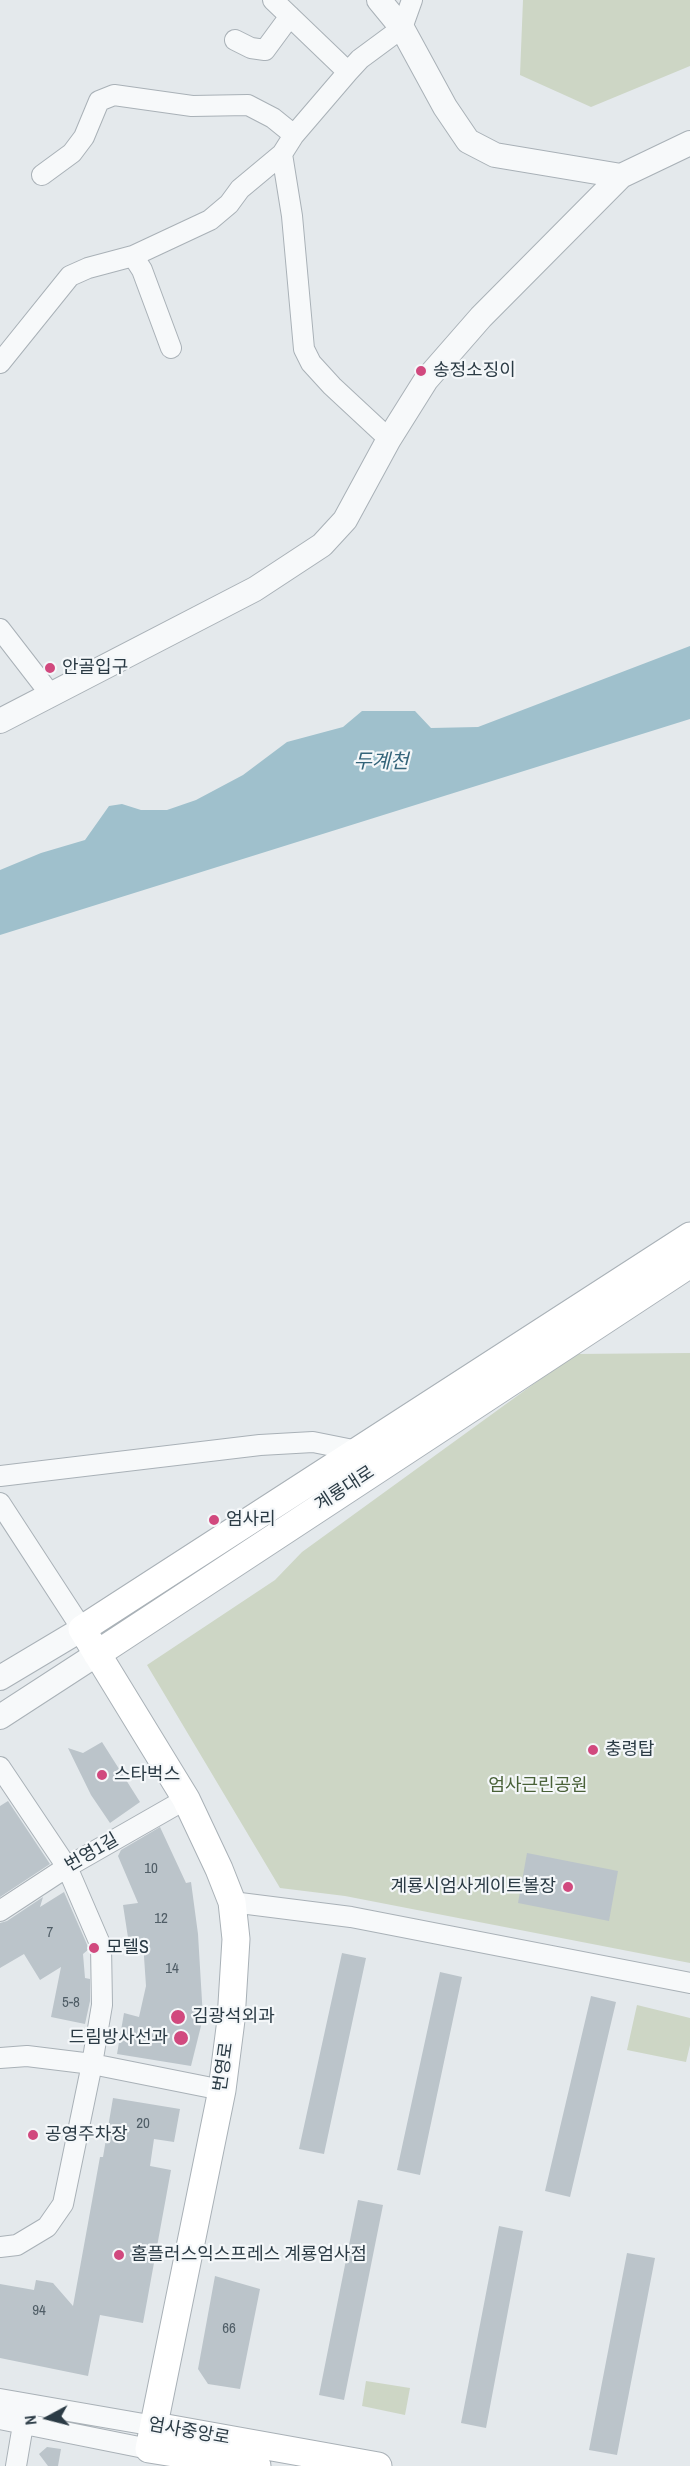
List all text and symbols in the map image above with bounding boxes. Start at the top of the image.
place label: 송정소징이 [433,360,516,382]
marker: 송정소징이 [414,364,428,378]
place label: 안골입구 [62,657,128,679]
marker: 안골입구 [43,661,57,675]
water label: 두계천 [353,751,409,775]
street label: 계룡대로 [311,1462,379,1516]
place label: 엄사리 [226,1509,276,1531]
marker: 엄사리 [207,1513,221,1527]
place label: 충령탑 [605,1739,655,1761]
marker: 충령탑 [586,1743,600,1757]
place label: 스타벅스 [114,1764,180,1786]
marker: 스타벅스 [95,1768,109,1782]
park label: 엄사근린공원 [488,1775,588,1797]
street label: 번영1길 [62,1829,122,1877]
house number: 10 [144,1860,158,1878]
place label: 계룡시엄사게이트볼장 [390,1876,556,1898]
marker: 계룡시엄사게이트볼장 [561,1880,575,1894]
house number: 12 [154,1910,168,1928]
house number: 7 [47,1924,53,1942]
place label: 모텔S [106,1937,149,1959]
marker: 모텔S [87,1941,101,1955]
house number: 14 [165,1960,179,1978]
house number: 5-8 [62,1994,80,2012]
place label: 김광석외과 [192,2006,275,2028]
marker: 김광석외과 [169,2008,187,2026]
place label: 드림방사선과 [69,2027,168,2049]
marker: 드림방사선과 [172,2029,190,2047]
street label: 번영로 [210,2041,238,2093]
house number: 20 [136,2115,150,2133]
place label: 공영주차장 [45,2124,128,2146]
marker: 공영주차장 [26,2128,40,2142]
place label: 홈플러스익스프레스 계룡엄사점 [131,2244,367,2266]
marker: 홈플러스익스프레스 계룡엄사점 [112,2248,126,2262]
house number: 94 [32,2302,46,2320]
house number: 66 [222,2320,236,2338]
north arrow [18,2388,78,2448]
text: N [19,2414,42,2426]
street label: 엄사중앙로 [146,2414,232,2450]

